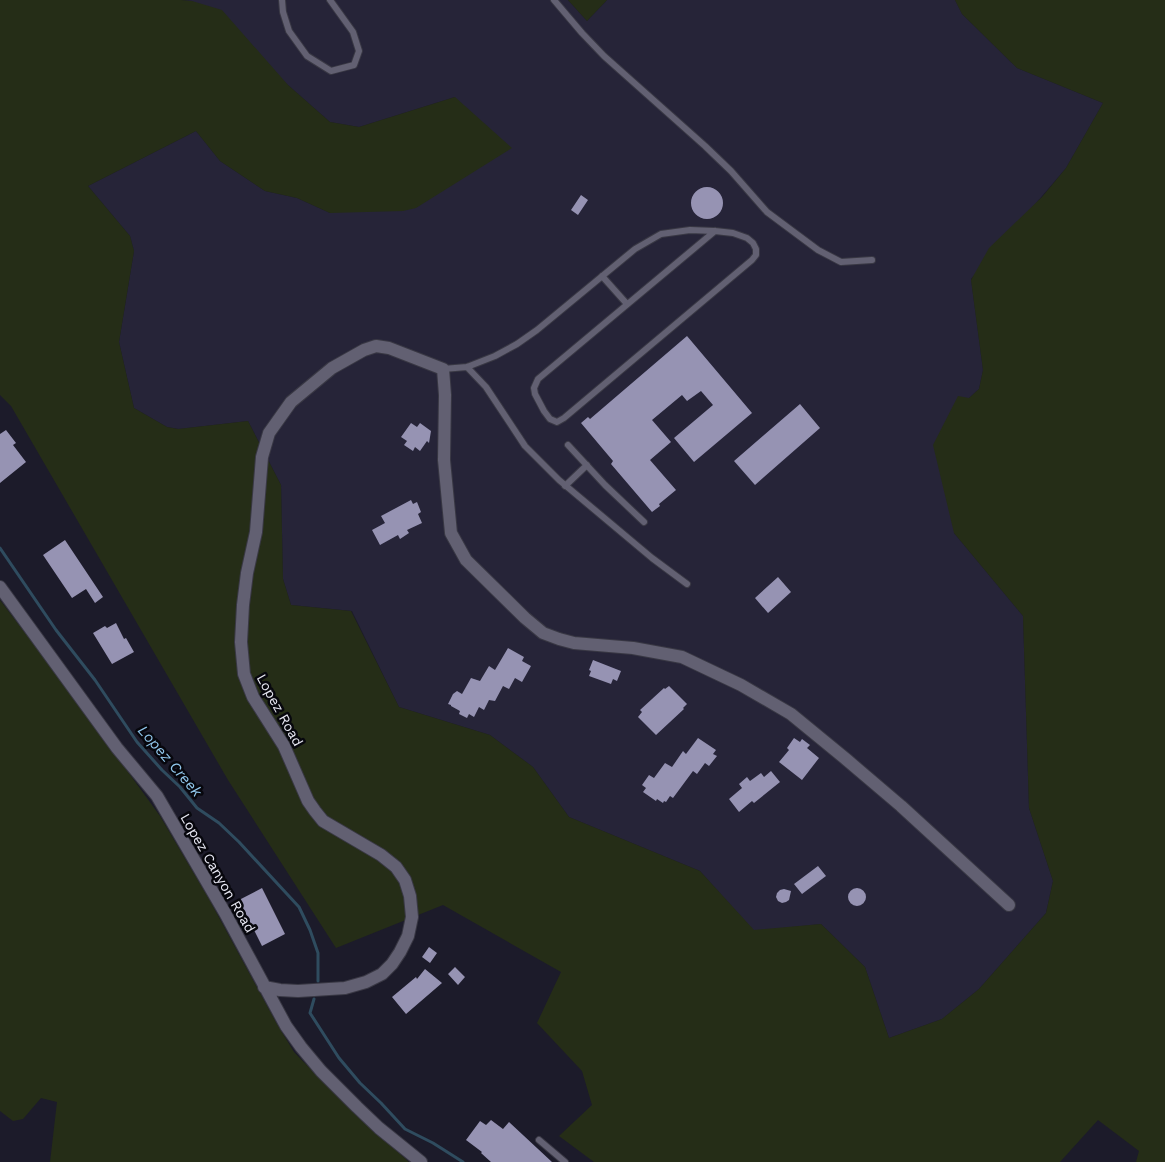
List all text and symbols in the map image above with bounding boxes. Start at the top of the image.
street label: Lopez Road [254,671,306,749]
water label: Lopez Creek [134,722,207,801]
street label: Lopez Canyon Road [177,811,259,935]

